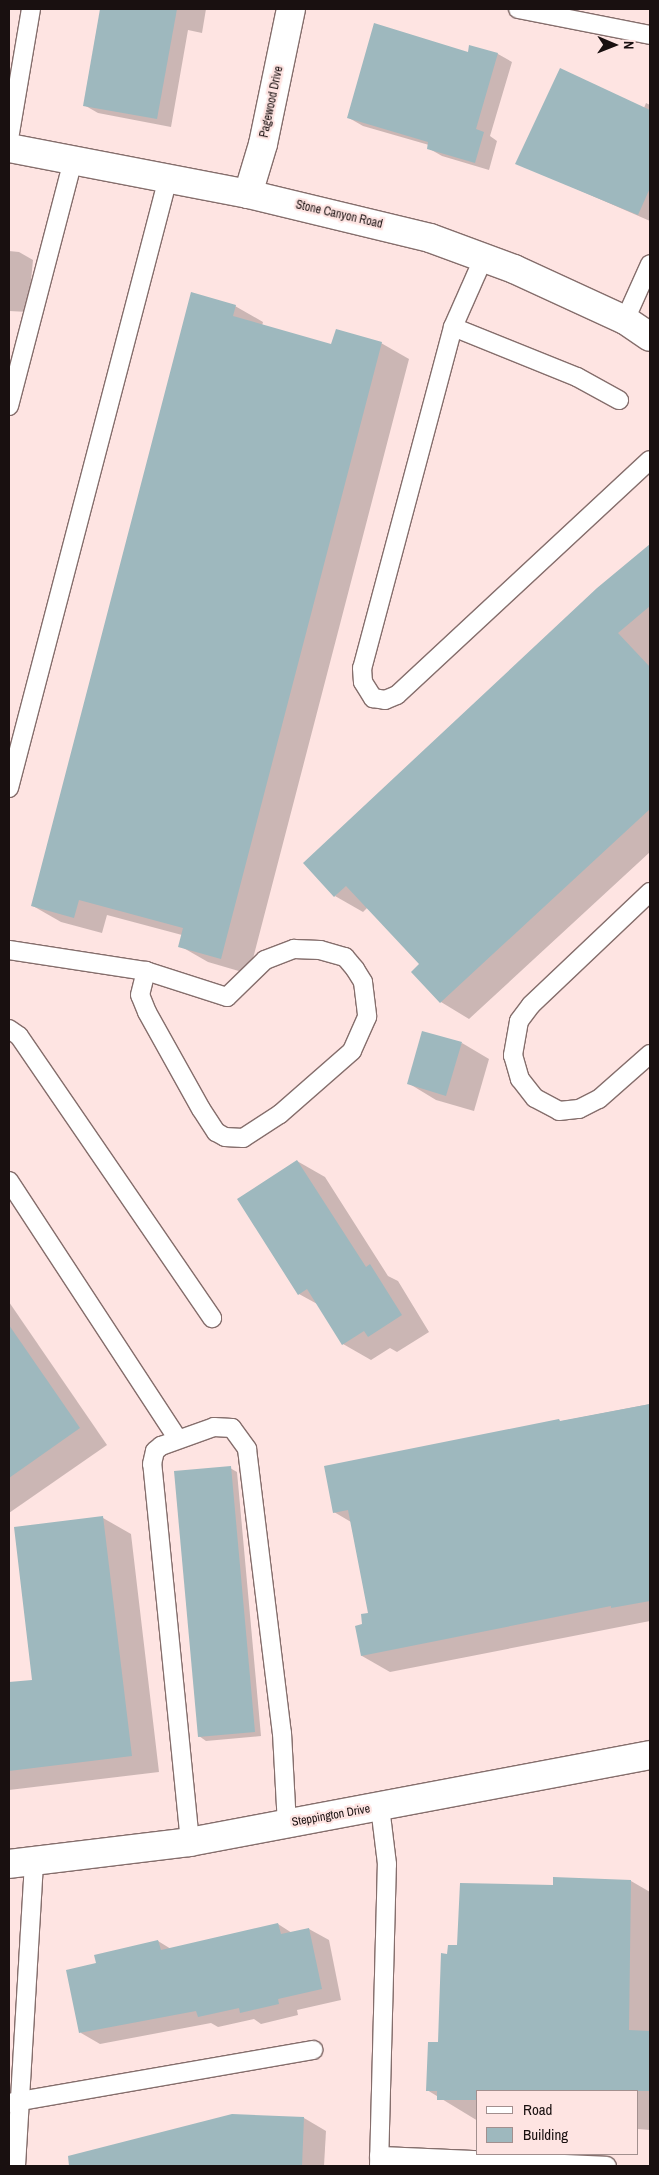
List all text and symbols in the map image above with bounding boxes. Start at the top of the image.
north arrow [589,20,639,70]
text: N [620,41,638,50]
street label: Pagewood Drive [257,65,287,139]
street label: Stone Canyon Road [294,198,384,232]
street label: Steppington Drive [291,1802,371,1830]
legend [477,2090,639,2155]
text: Road [523,2099,552,2120]
text: Building [523,2124,568,2145]

